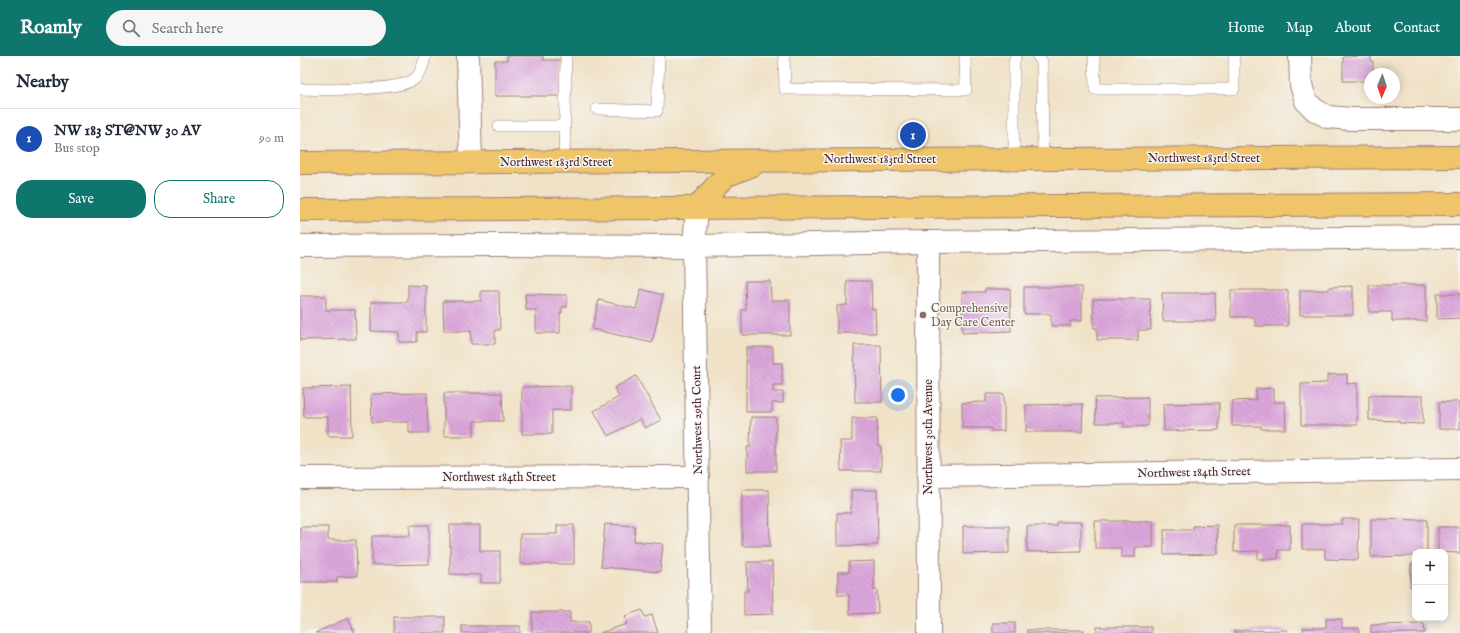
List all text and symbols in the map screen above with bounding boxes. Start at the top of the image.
search box [106,10,386,46]
text: Roamly [20,16,82,40]
icon: search [120,17,142,39]
text: Search here [152,19,223,38]
text: Home [1228,19,1264,37]
text: Map [1286,19,1313,37]
text: About [1335,19,1371,37]
text: Contact [1393,19,1440,37]
north arrow [1364,68,1400,104]
text: Nearby [16,72,69,93]
pin: 1 [900,120,926,150]
text: NW 183 ST@NW 30 AV [54,121,201,140]
text: 1 [27,130,31,147]
text: 90 m [259,130,284,147]
text: Bus stop [54,140,100,157]
street label: Northwest 183rd Street [1148,151,1260,166]
street label: Northwest 183rd Street [824,152,936,167]
street label: Northwest 183rd Street [500,155,612,170]
button: Save [16,180,146,218]
button: Share [154,180,284,218]
place label: Comprehensive Day Care Center [931,301,1016,330]
marker: Comprehensive Day Care Center [918,310,928,320]
street label: Northwest 29th Court [689,365,706,475]
street label: Northwest 30th Avenue [921,379,936,495]
your location [888,385,908,405]
street label: Northwest 184th Street [1137,464,1251,481]
street label: Northwest 184th Street [442,470,556,485]
map controls [1412,549,1448,621]
button: + [1412,549,1448,585]
button: − [1412,585,1448,621]

